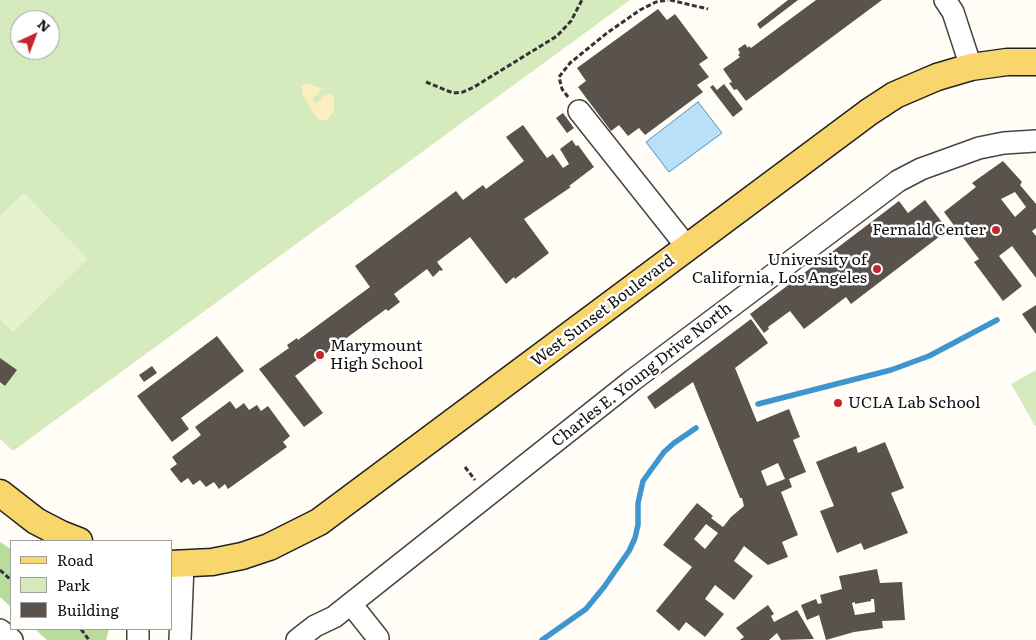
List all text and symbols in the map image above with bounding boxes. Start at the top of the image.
north arrow [10,10,60,60]
text: N [33,13,56,36]
place label: Fernald Center [872,220,986,240]
marker: Fernald Center [990,224,1002,236]
place label: University of California, Los Angeles [692,250,867,288]
street label: West Sunset Boulevard [528,251,678,371]
marker: University of California, Los Angeles [871,263,883,275]
street label: Charles E. Young Drive North [548,299,736,451]
place label: Marymount High School [330,336,423,374]
marker: Marymount High School [314,349,326,361]
place label: UCLA Lab School [848,393,980,413]
marker: UCLA Lab School [832,397,844,409]
legend [10,540,172,630]
text: Road [57,548,93,571]
text: Park [57,573,90,596]
text: Building [57,598,119,621]

